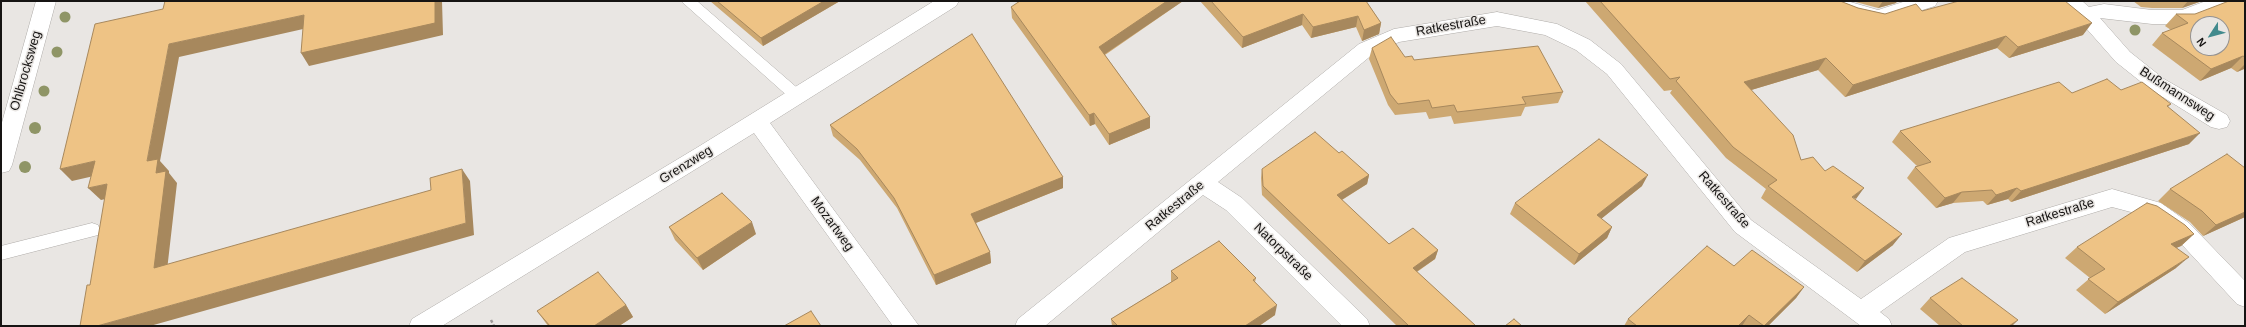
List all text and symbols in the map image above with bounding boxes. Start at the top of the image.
street label: Ratkestraße [1415,12,1487,40]
north arrow [2190,16,2230,56]
street label: Ohlbrocksweg [7,29,45,113]
text: N [2194,36,2208,49]
street label: Bußmannsweg [2136,64,2218,124]
street label: Grenzweg [657,143,715,187]
street label: Ratkestraße [1695,168,1753,232]
street label: Ratkestraße [1143,178,1207,234]
street label: Mozartweg [807,194,857,254]
street label: Ratkestraße [2024,195,2096,231]
street label: Natorpstraße [1250,220,1316,284]

